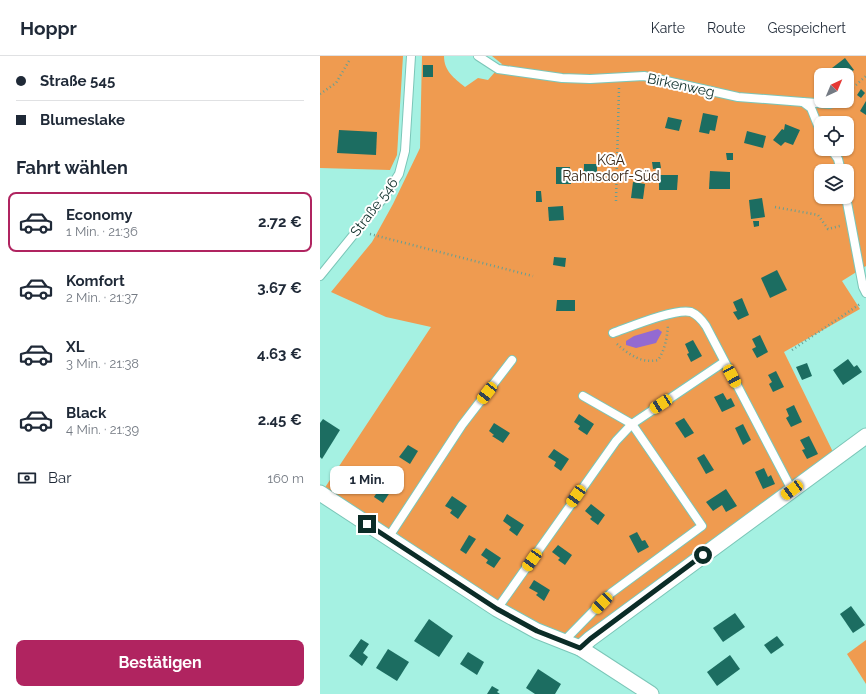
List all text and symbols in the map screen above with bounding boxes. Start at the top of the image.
text: Hoppr [20,17,77,39]
text: Karte [651,20,685,36]
text: Route [707,20,745,36]
text: Gespeichert [767,20,846,36]
north arrow [814,68,854,108]
map controls [814,68,854,204]
street label: Birkenweg [646,70,716,100]
text: Straße 545 [40,72,115,90]
text: Blumeslake [40,111,125,129]
button: locate [814,116,854,156]
park label: KGA Rahnsdorf-Süd [562,152,660,184]
text: Fahrt wählen [16,157,128,178]
button: layers [814,164,854,204]
street label: Straße 546 [347,175,401,239]
icon: car [18,204,54,240]
text: Economy [66,206,133,224]
text: 2.72 € [258,213,302,231]
text: 1 Min. · 21:36 [66,224,138,239]
icon: car [18,270,54,306]
text: Komfort [66,272,125,290]
text: 3.67 € [257,279,302,297]
text: 2 Min. · 21:37 [66,290,138,305]
icon: car [18,336,54,372]
text: XL [66,338,84,356]
text: 4.63 € [257,345,302,363]
text: 3 Min. · 21:38 [66,356,139,371]
car [721,363,743,389]
car [475,380,499,406]
car [648,392,674,416]
icon: car [18,402,54,438]
text: Black [66,404,106,422]
text: 2.45 € [258,411,302,429]
text: 4 Min. · 21:39 [66,422,139,437]
callout: 1 Min. [330,466,404,494]
icon: cash [16,467,38,489]
text: Bar [48,469,71,487]
text: 160 m [267,471,304,486]
text: 1 Min. [350,472,384,487]
car [779,478,805,502]
car [564,483,588,509]
route end [358,515,376,533]
route start [694,546,712,564]
car [520,547,544,573]
car [589,590,615,616]
button: Bestätigen [16,640,304,686]

